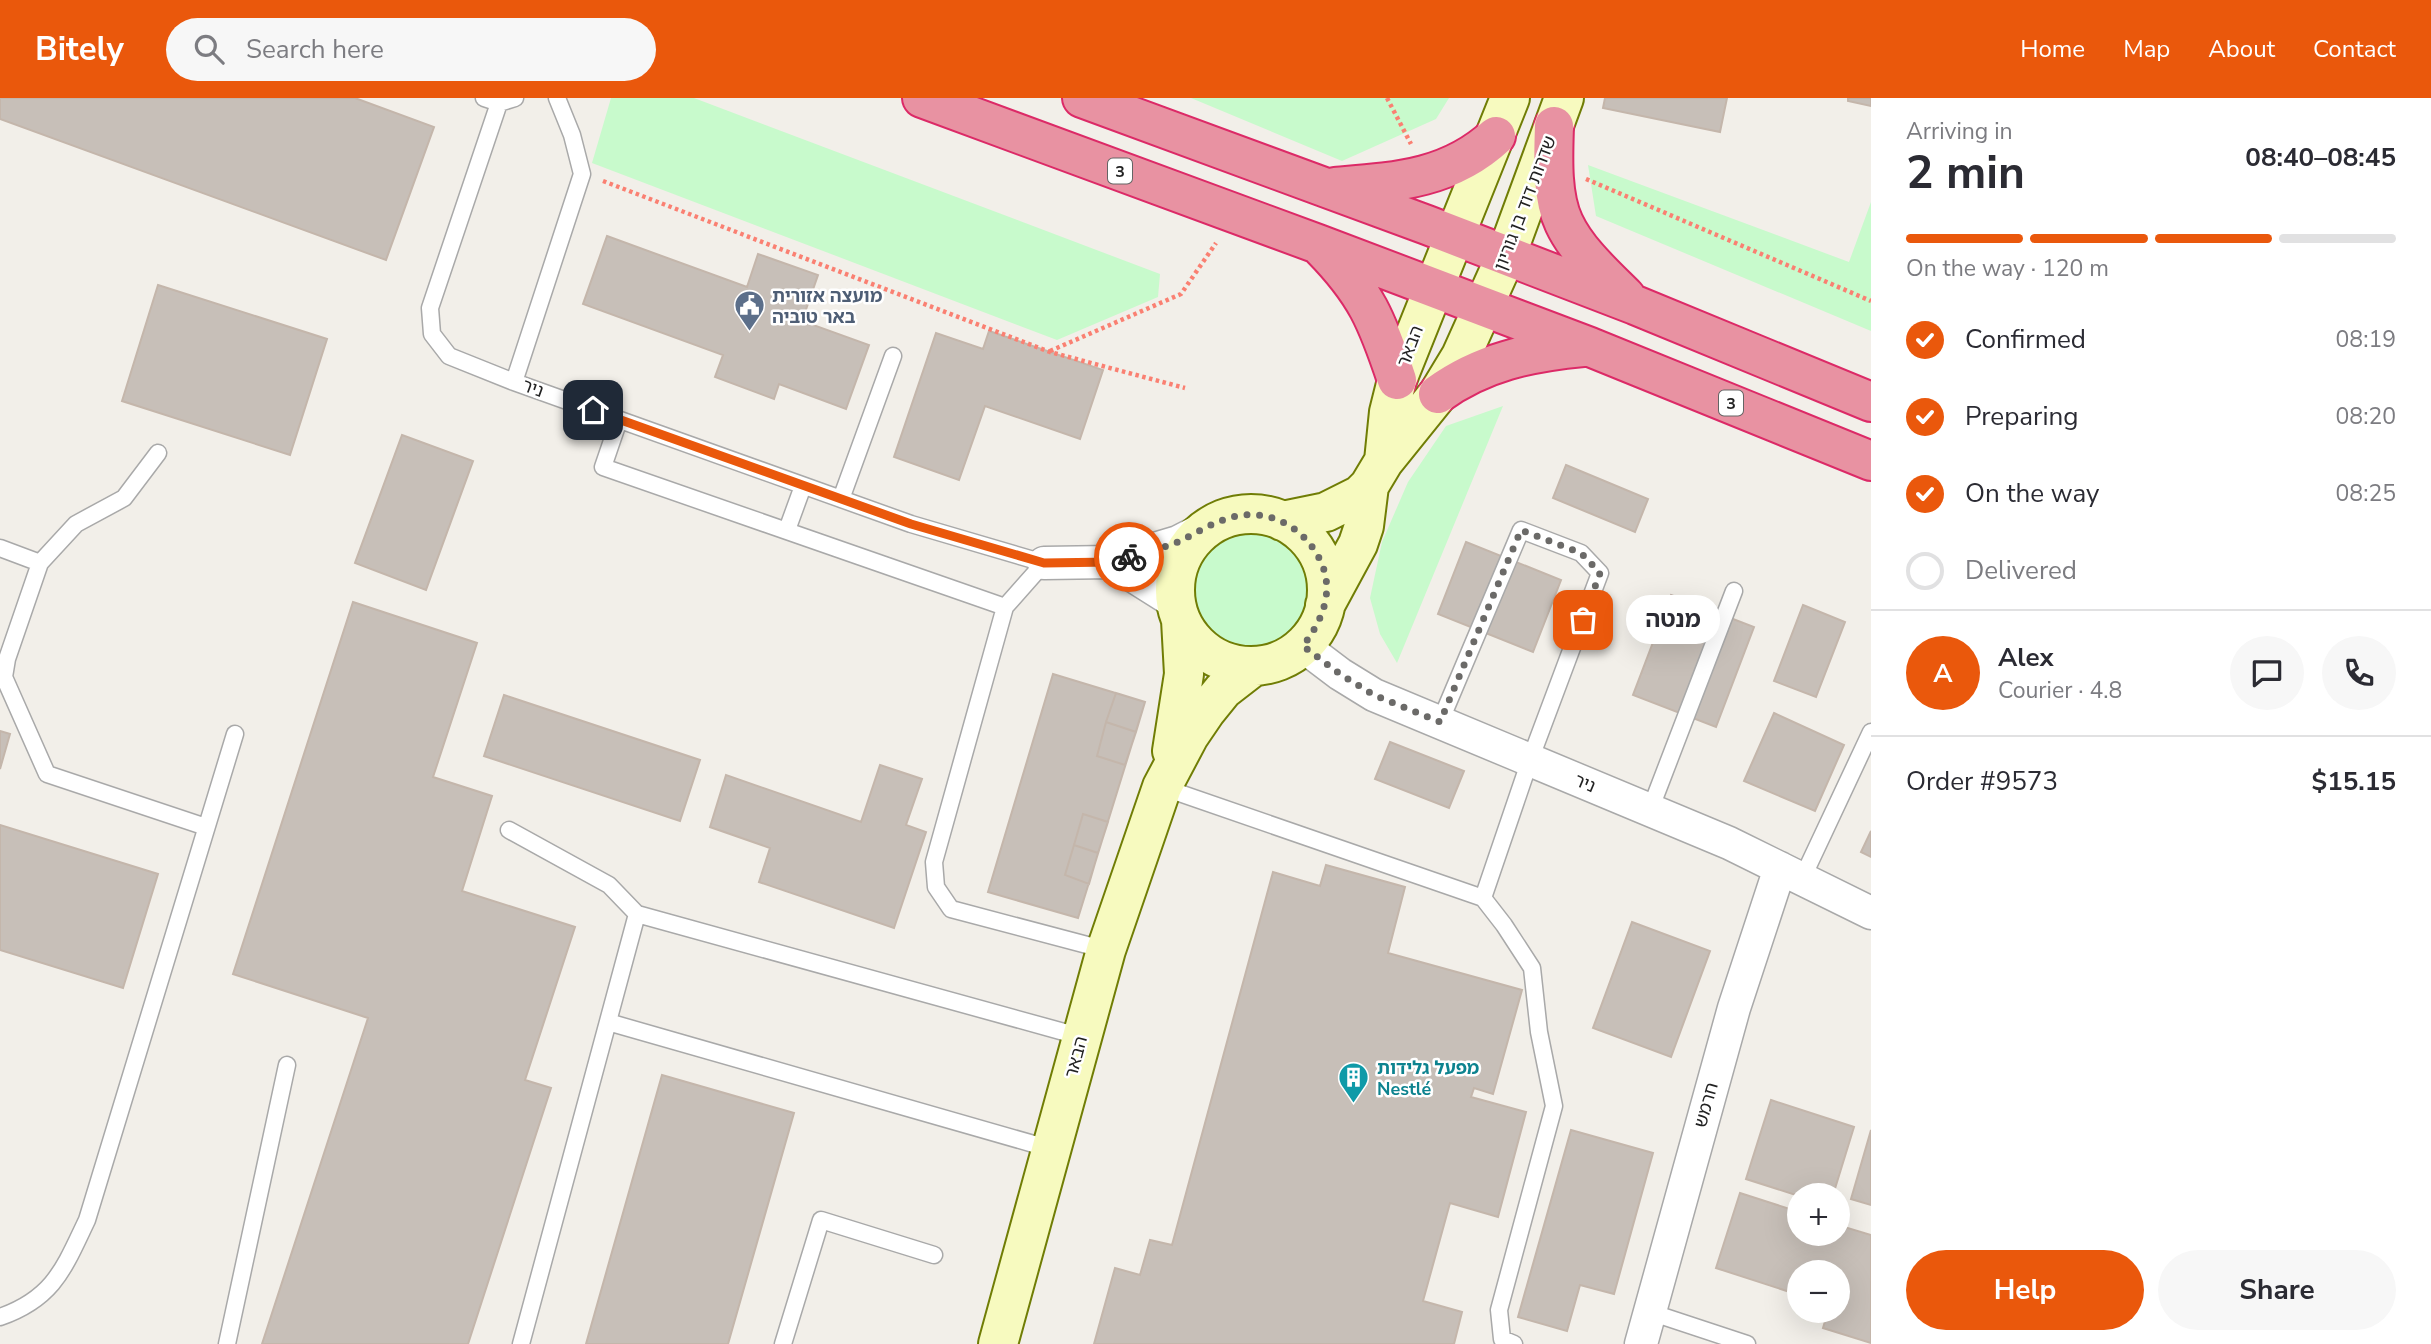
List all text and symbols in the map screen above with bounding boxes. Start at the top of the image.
search box [166,18,656,81]
text: Bitely [35,27,124,72]
icon: search [190,30,228,68]
text: Search here [246,32,384,67]
text: Home [2020,33,2085,65]
text: Map [2123,33,2170,65]
text: About [2208,33,2275,65]
text: Contact [2313,33,2396,65]
text: Arriving in [1906,116,2013,147]
street label: שדרות דוד בן גוריון [1488,132,1562,274]
text: 08:40–08:45 [2245,140,2396,175]
text: 2 min [1906,141,2025,204]
road number: 3 [1108,158,1132,184]
text: On the way · 120 m [1906,253,2109,284]
place label: מועצה אזורית באר טוביה [772,284,883,329]
public building icon: מועצה אזורית באר טוביה [732,289,766,333]
icon: check [1906,321,1944,359]
street label: הבאר [1391,322,1429,370]
text: Confirmed [1965,322,2086,357]
text: 08:19 [2336,324,2396,355]
street label: ניר [519,373,547,403]
pin [563,380,623,440]
road number: 3 [1719,390,1743,416]
icon: home [574,391,612,429]
icon: check [1906,398,1944,436]
text: Preparing [1965,399,2078,434]
text: 08:20 [2336,401,2396,432]
icon: check [1906,475,1944,513]
text: On the way [1965,476,2099,511]
text: 08:25 [2336,478,2396,509]
courier [1094,522,1164,592]
icon: bike [1110,538,1148,576]
text: Delivered [1965,553,2077,588]
pin [1553,590,1613,650]
callout: מנטה [1625,596,1720,644]
icon: bag [1564,601,1602,639]
text: מנטה [1645,604,1701,635]
button: chat [2230,636,2304,710]
button: phone [2322,636,2396,710]
text: Alex [1998,640,2054,675]
text: A [1933,656,1953,691]
text: Courier · 4.8 [1998,675,2122,706]
text: Order #9573 [1906,764,2058,799]
text: $15.15 [2312,764,2396,799]
street label: ניר [1571,768,1599,798]
street label: הבאר [1059,1033,1093,1081]
place label: מפעל גלידות Nestlé [1377,1056,1480,1101]
building icon: מפעל גלידות Nestlé [1337,1061,1371,1105]
street label: חרמש [1688,1079,1724,1131]
map controls [1787,1183,1850,1323]
button: + [1787,1183,1850,1246]
button: Help [1906,1250,2144,1330]
button: Share [2158,1250,2396,1330]
button: − [1787,1260,1850,1323]

